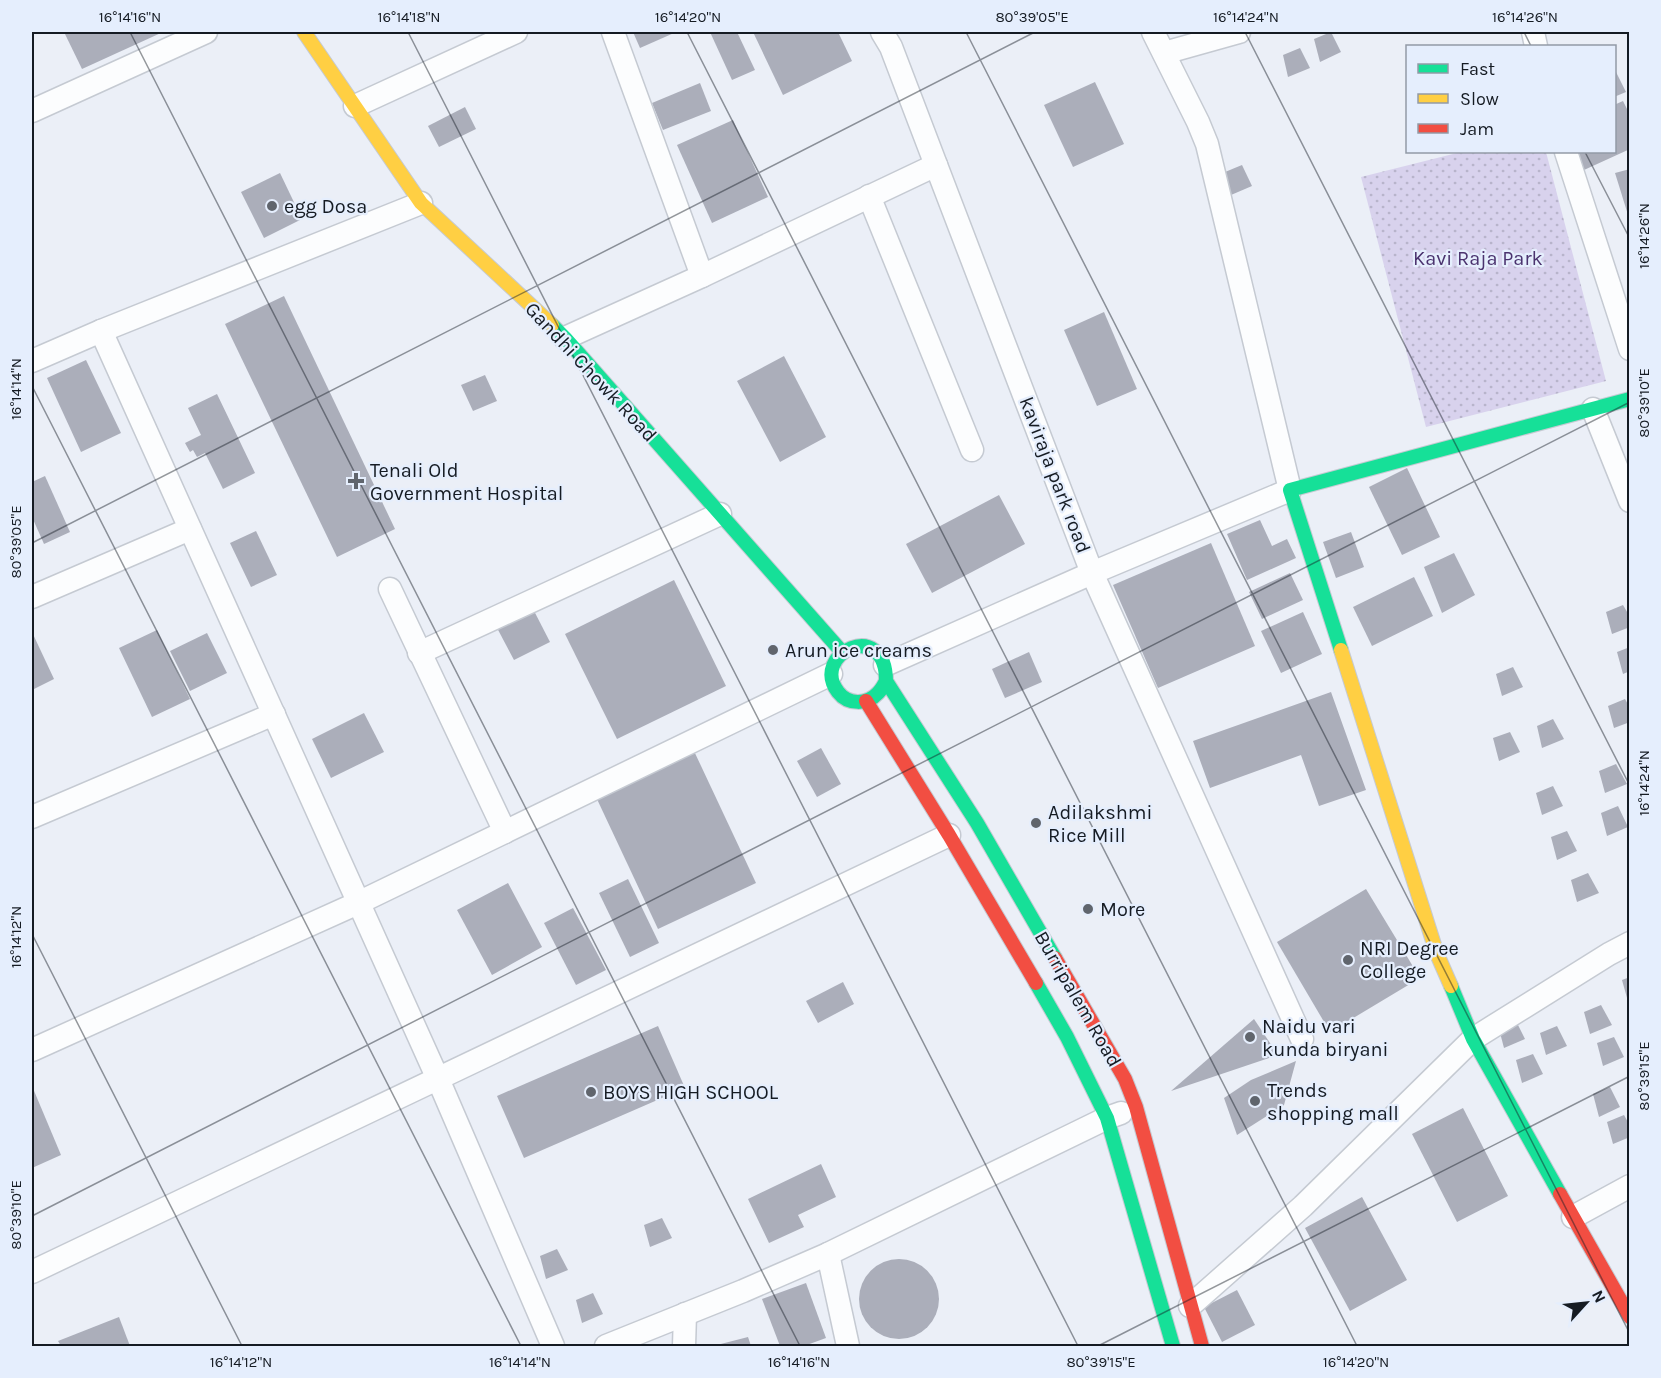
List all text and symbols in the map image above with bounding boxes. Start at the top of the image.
text: 16°14'16"N [99,8,161,26]
text: 16°14'18"N [377,8,441,26]
text: 16°14'20"N [655,8,721,26]
text: 80°39'05"E [995,8,1069,26]
text: 16°14'24"N [1213,8,1279,26]
text: 16°14'26"N [1492,8,1558,26]
legend [1406,45,1616,153]
text: Fast [1460,58,1495,80]
text: Slow [1460,88,1499,110]
text: Jam [1460,118,1494,140]
place label: egg Dosa [284,195,367,218]
marker: egg Dosa [265,199,279,213]
text: 16°14'26"N [1635,203,1653,269]
park label: Kavi Raja Park [1413,247,1543,270]
street label: Gandhi Chowk Road [520,297,662,447]
text: 16°14'14"N [7,358,25,420]
text: 80°39'10"E [1635,368,1653,438]
street label: kaviraja park road [1015,394,1095,556]
place label: Tenali Old Government Hospital [370,459,563,505]
marker: Tenali Old Government Hospital [347,472,365,490]
text: 80°39'05"E [7,505,25,579]
place label: Arun ice creams [785,639,932,662]
marker: Arun ice creams [766,643,780,657]
text: 16°14'24"N [1635,750,1653,816]
place label: Adilakshmi Rice Mill [1048,801,1152,847]
marker: Adilakshmi Rice Mill [1029,816,1043,830]
place label: More [1100,898,1145,921]
marker: More [1081,902,1095,916]
text: 16°14'12"N [7,906,25,968]
street label: Burripalem Road [1030,927,1126,1071]
place label: NRI Degree College [1360,937,1459,983]
marker: NRI Degree College [1341,953,1355,967]
place label: Naidu vari kunda biryani [1262,1015,1388,1061]
marker: Naidu vari kunda biryani [1243,1030,1257,1044]
text: 80°39'15"E [1635,1041,1653,1111]
place label: Trends shopping mall [1267,1079,1399,1125]
place label: BOYS HIGH SCHOOL [603,1081,779,1104]
marker: BOYS HIGH SCHOOL [584,1085,598,1099]
marker: Trends shopping mall [1248,1094,1262,1108]
text: 80°39'10"E [7,1180,25,1250]
north arrow [1556,1273,1616,1333]
text: N [1588,1287,1610,1306]
text: 16°14'12"N [210,1353,272,1371]
text: 16°14'14"N [489,1353,551,1371]
text: 16°14'16"N [768,1353,830,1371]
text: 80°39'15"E [1066,1353,1136,1371]
text: 16°14'20"N [1323,1353,1389,1371]

